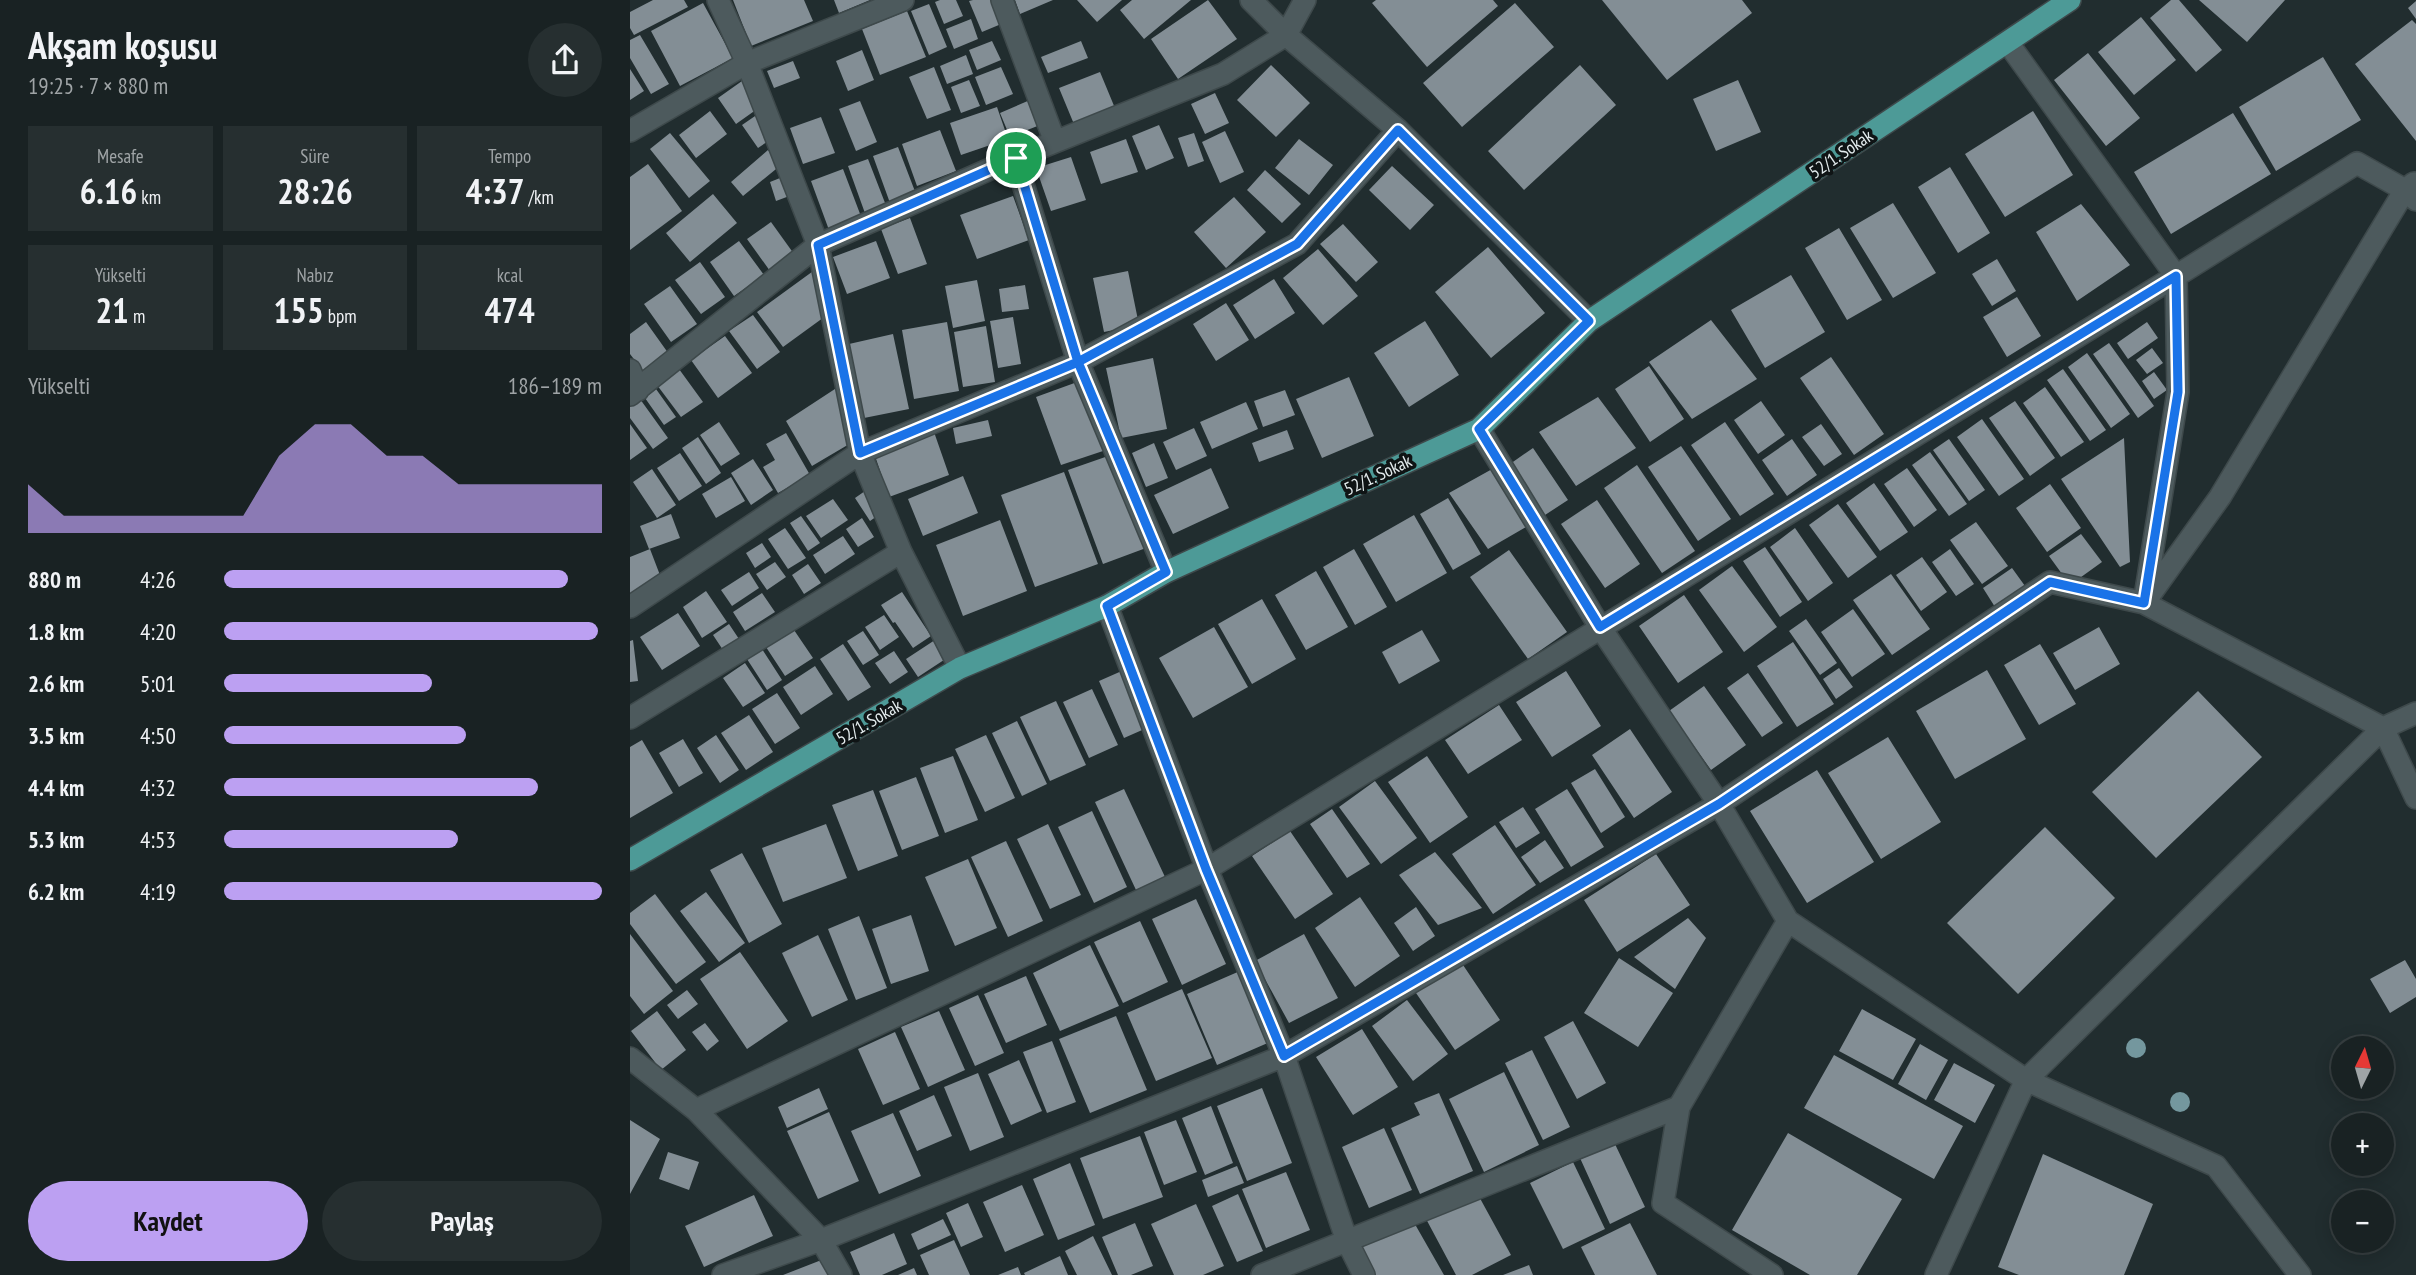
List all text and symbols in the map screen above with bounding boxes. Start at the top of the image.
text: Akşam koşusu [28,20,217,69]
button: share [528,23,602,97]
text: 19:25 · 7 × 880 m [28,71,168,100]
street label: 52/1. Sokak [1804,124,1877,183]
pin [986,128,1046,188]
icon: arrive [997,139,1035,177]
text: Mesafe [97,144,144,168]
text: Süre [300,144,330,168]
text: Tempo [488,144,531,168]
text: 6.16 [80,168,137,214]
text: 28:26 [277,168,353,214]
text: 4:37 [465,168,524,214]
text: km [137,185,161,209]
text: /km [524,185,554,209]
text: Yükselti [95,263,146,287]
text: Nabız [296,263,334,287]
text: kcal [497,263,523,287]
text: 21 [95,287,129,333]
text: 155 [273,287,324,333]
text: 474 [485,287,535,333]
text: m [129,304,145,328]
text: bpm [324,304,357,328]
text: Yükselti [28,371,90,400]
text: 186–189 m [508,371,602,400]
street label: 52/1. Sokak [1340,449,1415,500]
text: 880 m [28,565,81,594]
text: 4:26 [140,565,176,594]
text: 1.8 km [28,617,84,646]
text: 4:20 [140,617,176,646]
text: 2.6 km [28,669,84,698]
text: 5:01 [140,669,176,698]
street label: 52/1. Sokak [832,694,906,750]
text: 3.5 km [28,721,84,750]
text: 4:50 [140,721,176,750]
text: 4.4 km [28,773,84,802]
text: 4:32 [140,773,176,802]
text: 5.3 km [28,825,84,854]
text: 4:53 [140,825,176,854]
text: 6.2 km [28,877,84,906]
text: 4:19 [140,877,176,906]
north arrow [2331,1036,2394,1099]
map controls [2331,1036,2394,1253]
button: + [2331,1113,2394,1176]
button: Kaydet [28,1181,308,1261]
button: Paylaş [322,1181,602,1261]
button: − [2331,1190,2394,1253]

